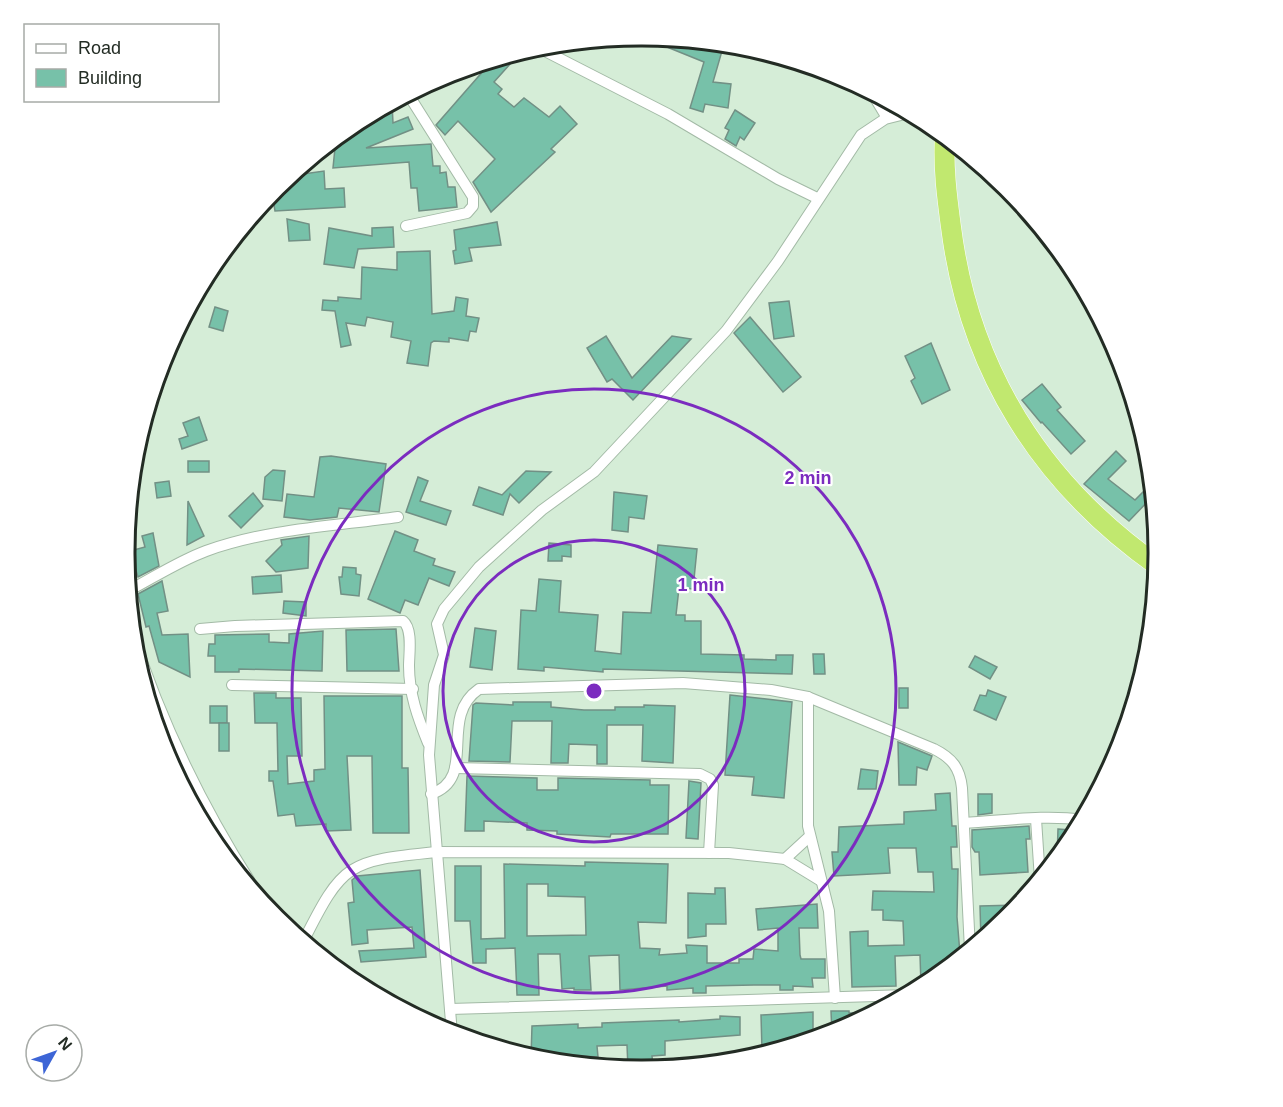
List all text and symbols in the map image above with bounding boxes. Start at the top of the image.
legend [24,24,219,102]
text: Road [78,38,121,58]
text: Building [78,68,142,88]
text: 2 min [784,468,832,488]
text: 1 min [677,575,725,595]
centre of rings [584,681,604,701]
north arrow [24,1023,84,1083]
text: N [55,1034,75,1054]

